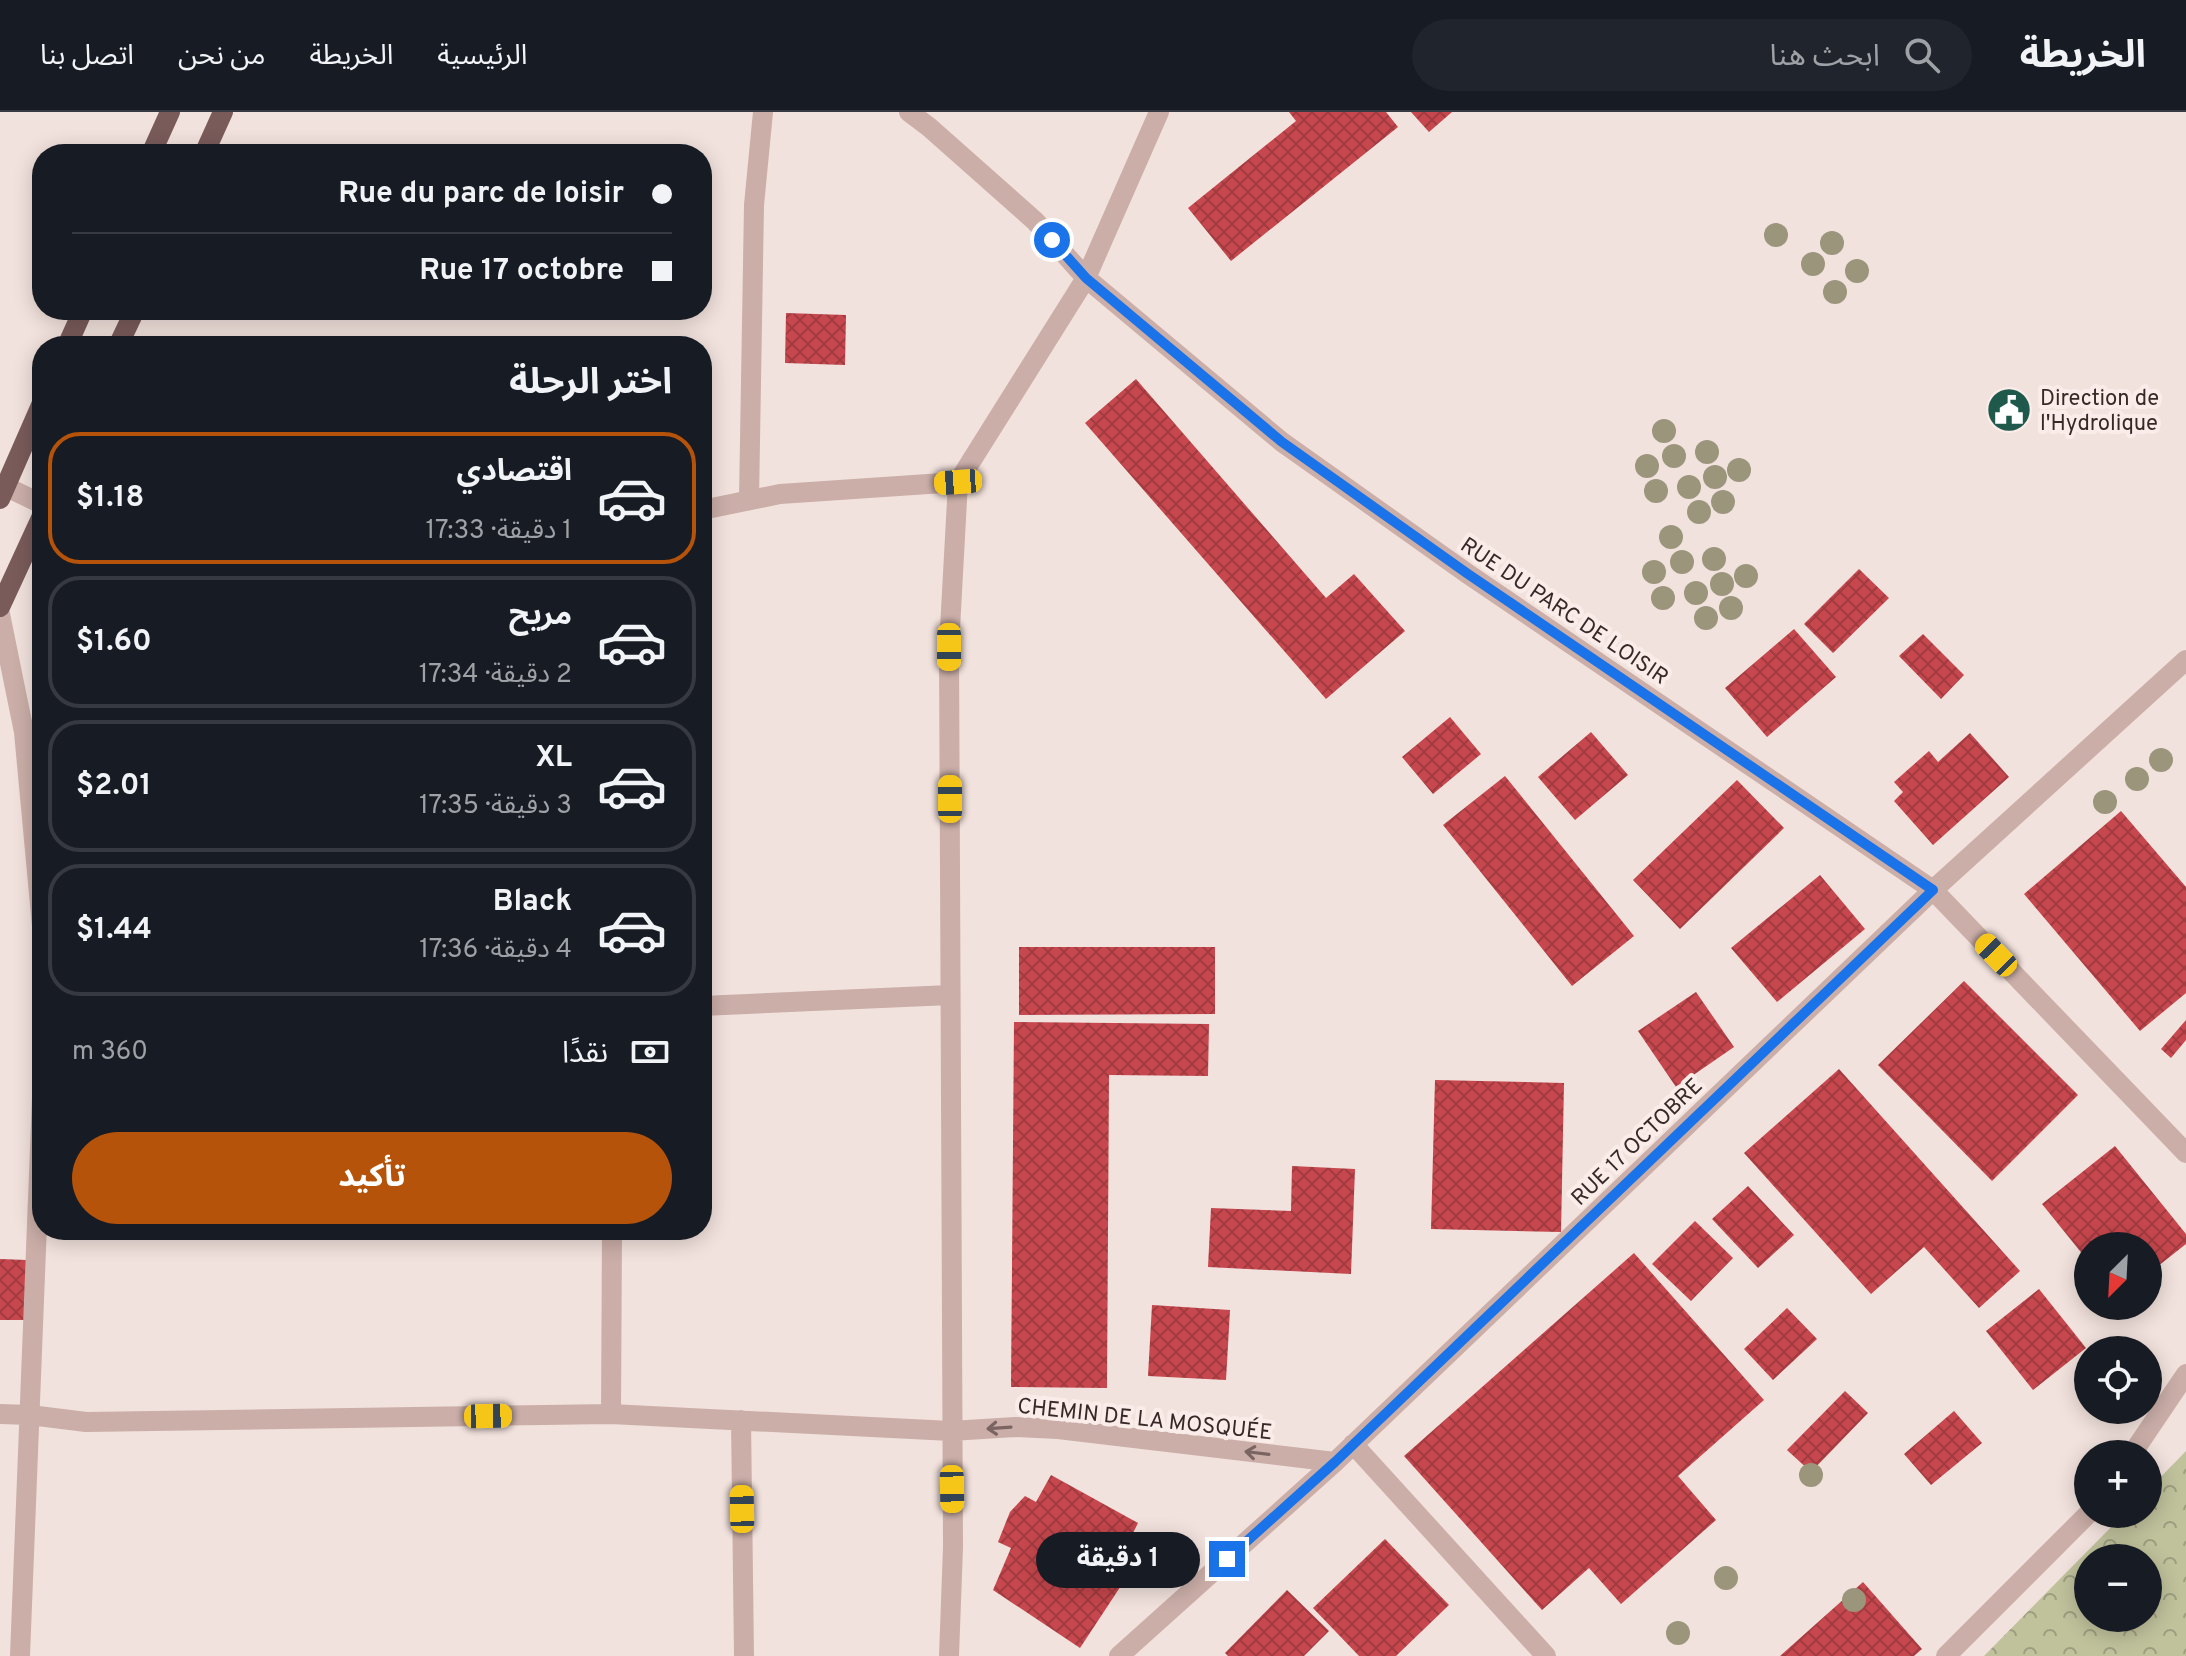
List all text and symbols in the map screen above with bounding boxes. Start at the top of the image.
search box [1412,19,1972,91]
icon: search [1900,33,1944,77]
text: الخريطة [2020,33,2146,82]
text: اتصل بنا [40,39,134,75]
text: من نحن [178,39,265,75]
text: الخريطة [309,39,393,75]
text: الرئيسية [437,39,527,75]
text: ابحث هنا [1769,39,1880,76]
text: Rue du parc de loisir [338,176,624,213]
route start [1034,222,1070,258]
text: Rue 17 octobre [419,253,624,290]
text: اختر الرحلة [509,361,672,407]
public building icon: Direction de l'Hydrolique [1985,386,2033,434]
place label: Direction de l'Hydrolique [2040,386,2159,438]
text: اقتصادي [457,454,572,491]
icon: car [596,462,668,534]
car [933,468,983,496]
text: $1.18 [76,480,144,517]
text: 1 دقيقة · 17:33 [425,515,572,548]
street label: RUE DU PARC DE LOISIR [1455,532,1673,692]
text: مريح [509,598,572,635]
icon: car [596,606,668,678]
car [937,623,961,671]
text: $1.60 [76,624,152,661]
text: 2 دقيقة · 17:34 [419,659,572,692]
text: XL [535,740,572,777]
icon: car [596,750,668,822]
text: $2.01 [76,768,151,805]
car [938,775,962,823]
text: 3 دقيقة · 17:35 [419,790,572,823]
text: Black [493,884,572,921]
icon: car [596,894,668,966]
text: $1.44 [76,912,152,949]
car [1971,929,2021,981]
text: 4 دقيقة · 17:36 [419,934,572,967]
icon: cash [628,1030,672,1074]
text: 360 m [72,1036,148,1069]
text: نقدًا [562,1036,608,1073]
street label: RUE 17 OCTOBRE [1567,1073,1709,1212]
button: تأكيد [72,1132,672,1224]
north arrow [2074,1232,2162,1320]
map controls [2074,1232,2162,1632]
button: locate [2074,1336,2162,1424]
street label: CHEMIN DE LA MOSQUÉE [1016,1392,1274,1447]
car [464,1404,512,1428]
one-way arrow [986,1421,1013,1436]
button: + [2074,1440,2162,1528]
one-way arrow [1244,1445,1271,1460]
car [940,1465,964,1513]
car [730,1485,754,1533]
callout: 1 دقيقة [1035,1531,1199,1587]
route end [1209,1541,1245,1577]
text: 1 دقيقة [1077,1543,1159,1576]
button: − [2074,1544,2162,1632]

